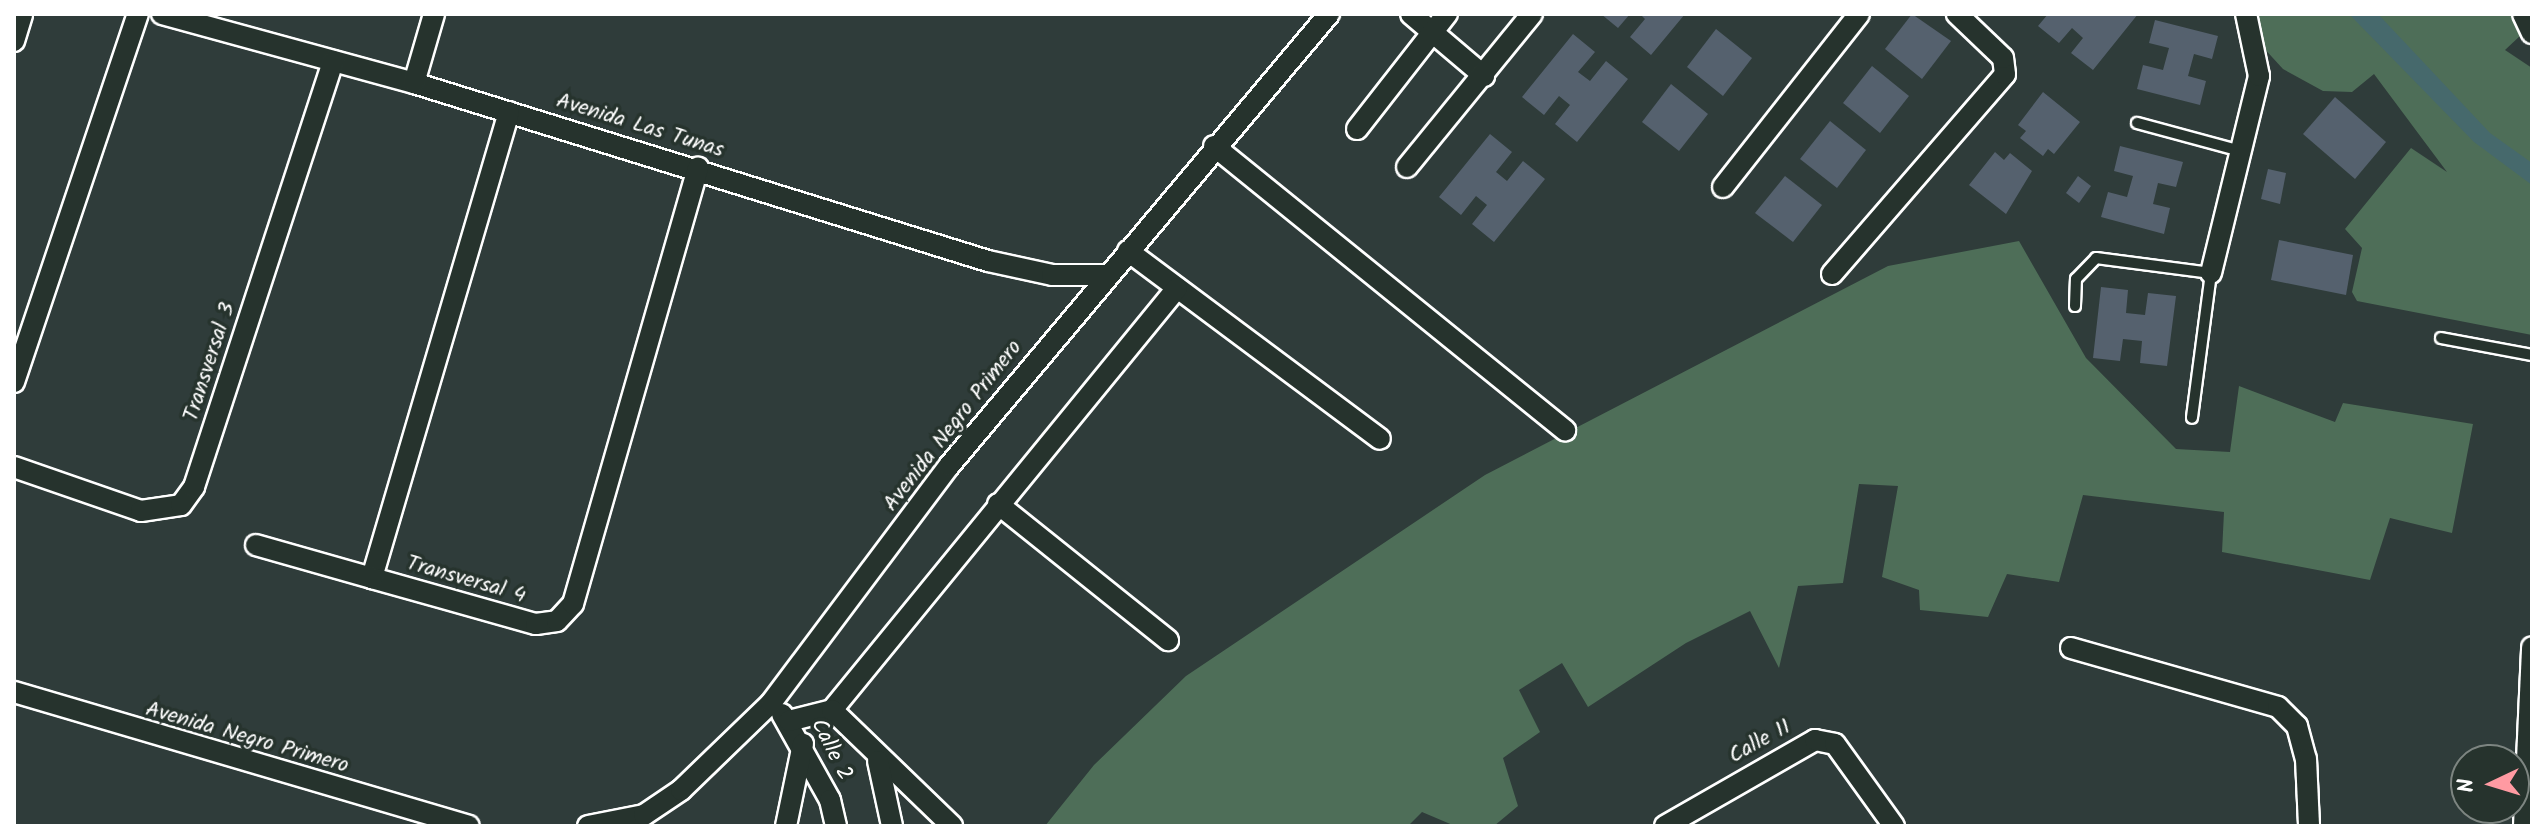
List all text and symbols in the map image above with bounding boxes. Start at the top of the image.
street label: Avenida Las Tunas [553,88,727,164]
street label: Transversal 3 [178,299,242,425]
street label: Avenida Negro Primero [878,335,1028,517]
street label: Transversal 4 [403,550,529,610]
street label: Avenida Negro Primero [142,696,352,780]
street label: Calle 11 [1724,714,1796,770]
street label: Calle 2 [804,715,858,785]
north arrow [2450,744,2530,824]
text: N [2450,777,2485,794]

